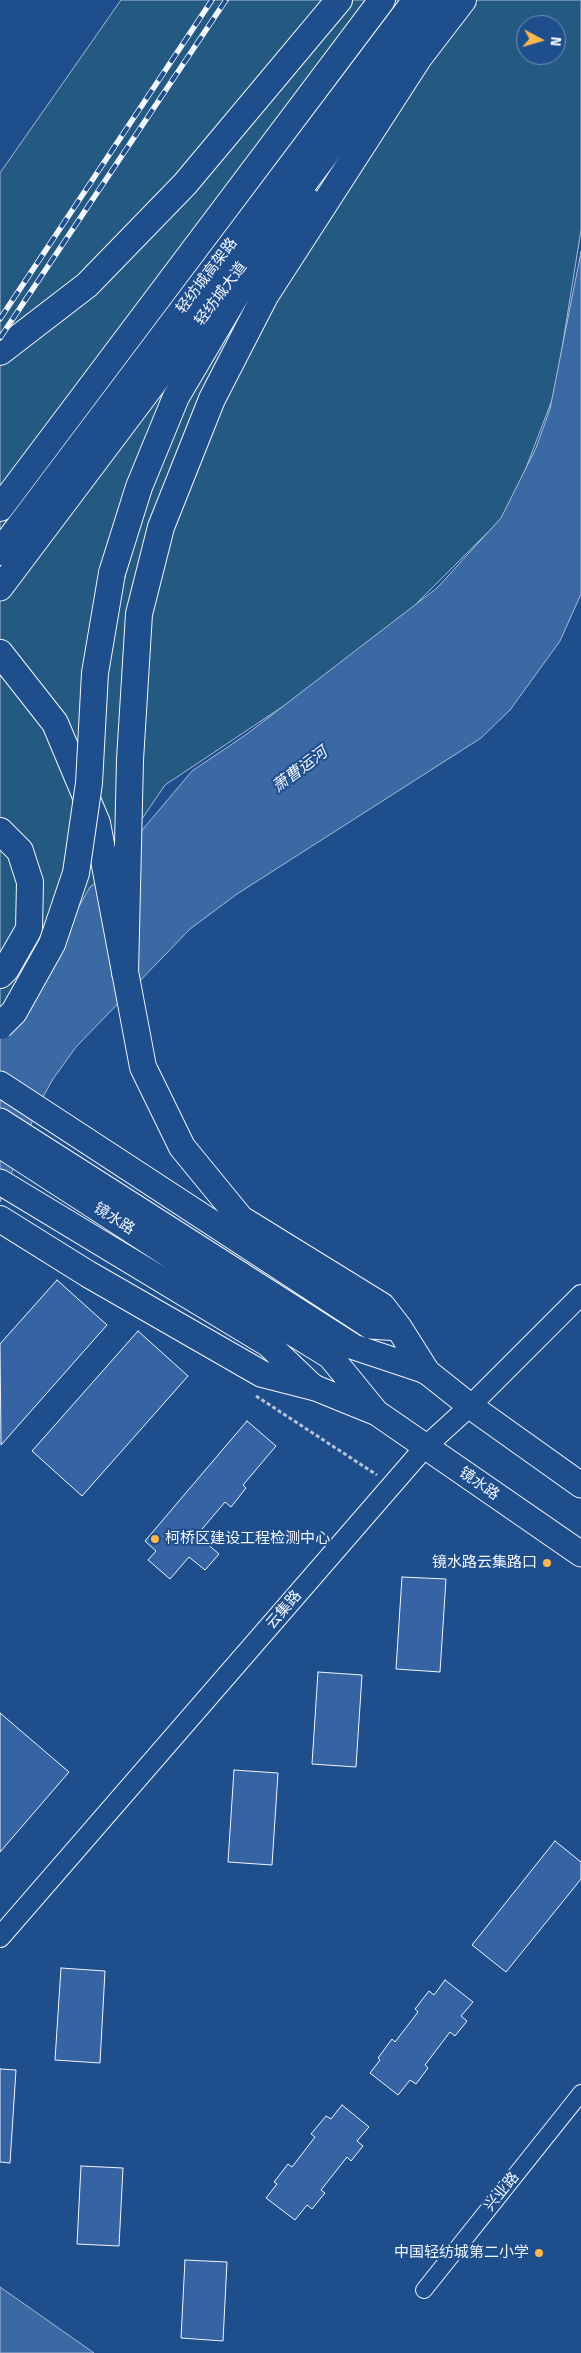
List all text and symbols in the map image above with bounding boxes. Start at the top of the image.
north arrow [516,15,566,65]
text: N [546,36,564,47]
street label: 轻纺城高架路 [173,235,241,317]
street label: 轻纺城大道 [191,259,251,329]
water label: 萧曹运河 [269,743,331,797]
street label: 镜水路 [90,1199,138,1239]
street label: 镜水路 [455,1464,503,1504]
place label: 柯桥区建设工程检测中心 [165,1530,330,1548]
marker: 柯桥区建设工程检测中心 [149,1533,161,1545]
place label: 镜水路云集路口 [432,1554,537,1572]
marker: 镜水路云集路口 [541,1557,553,1569]
street label: 云集路 [262,1587,306,1633]
street label: 兴业路 [481,2169,523,2215]
place label: 中国轻纺城第二小学 [394,2244,529,2262]
marker: 中国轻纺城第二小学 [533,2247,545,2259]

